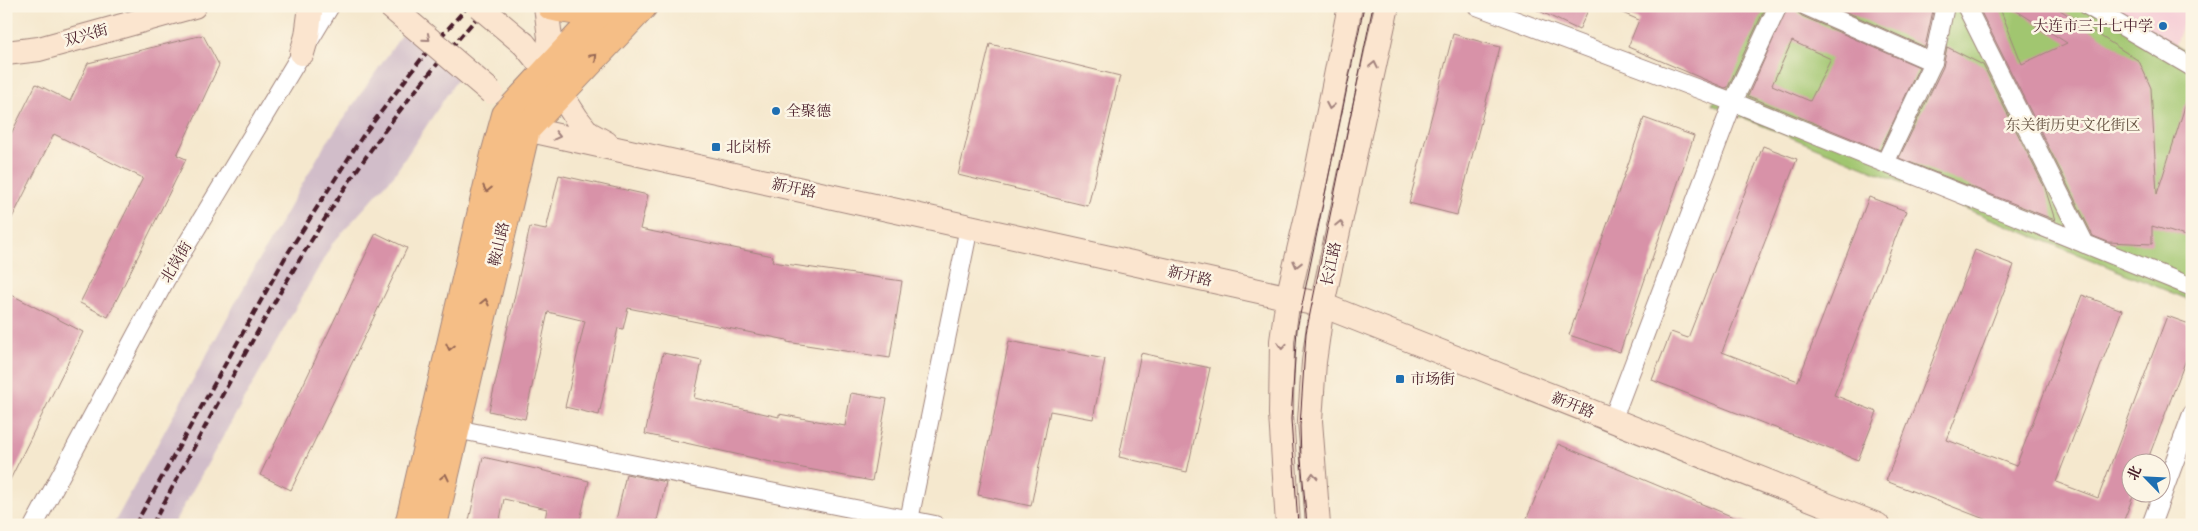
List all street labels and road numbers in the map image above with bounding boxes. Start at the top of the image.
street label: 双兴街 [62,19,110,50]
street label: 新开路 [770,174,818,201]
street label: 鞍山路 [484,220,513,268]
street label: 北岗街 [156,238,195,286]
street label: 长江路 [1317,240,1344,288]
street label: 新开路 [1166,261,1214,290]
street label: 新开路 [1549,387,1598,422]

